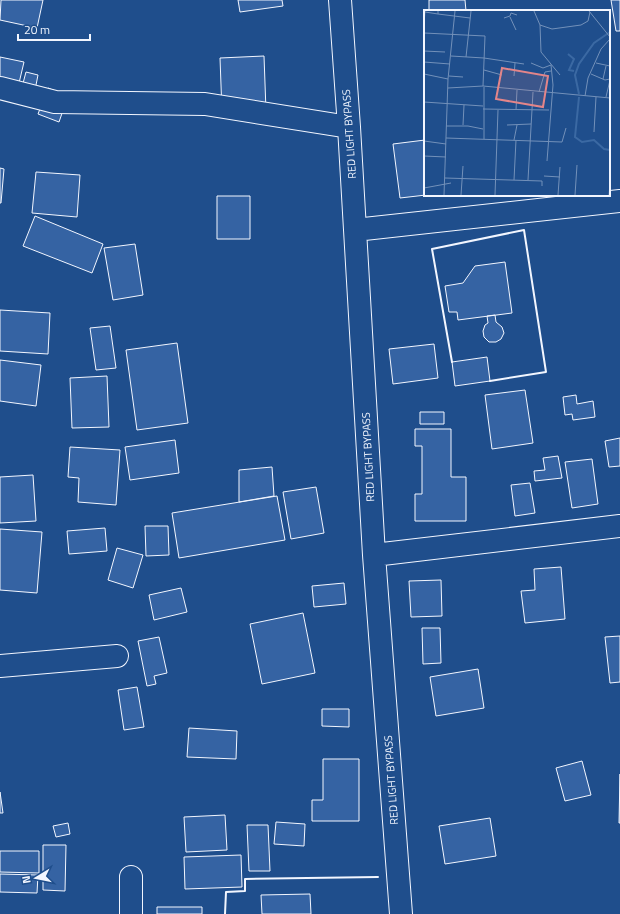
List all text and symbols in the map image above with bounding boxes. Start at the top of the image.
inset map [424,10,610,196]
scale bar [18,16,90,42]
text: 20 m [24,20,50,39]
street label: RED LIGHT BYPASS [338,89,360,179]
street label: RED LIGHT BYPASS [358,412,378,502]
street label: RED LIGHT BYPASS [380,735,402,825]
north arrow [16,858,56,898]
text: N [18,875,35,885]

